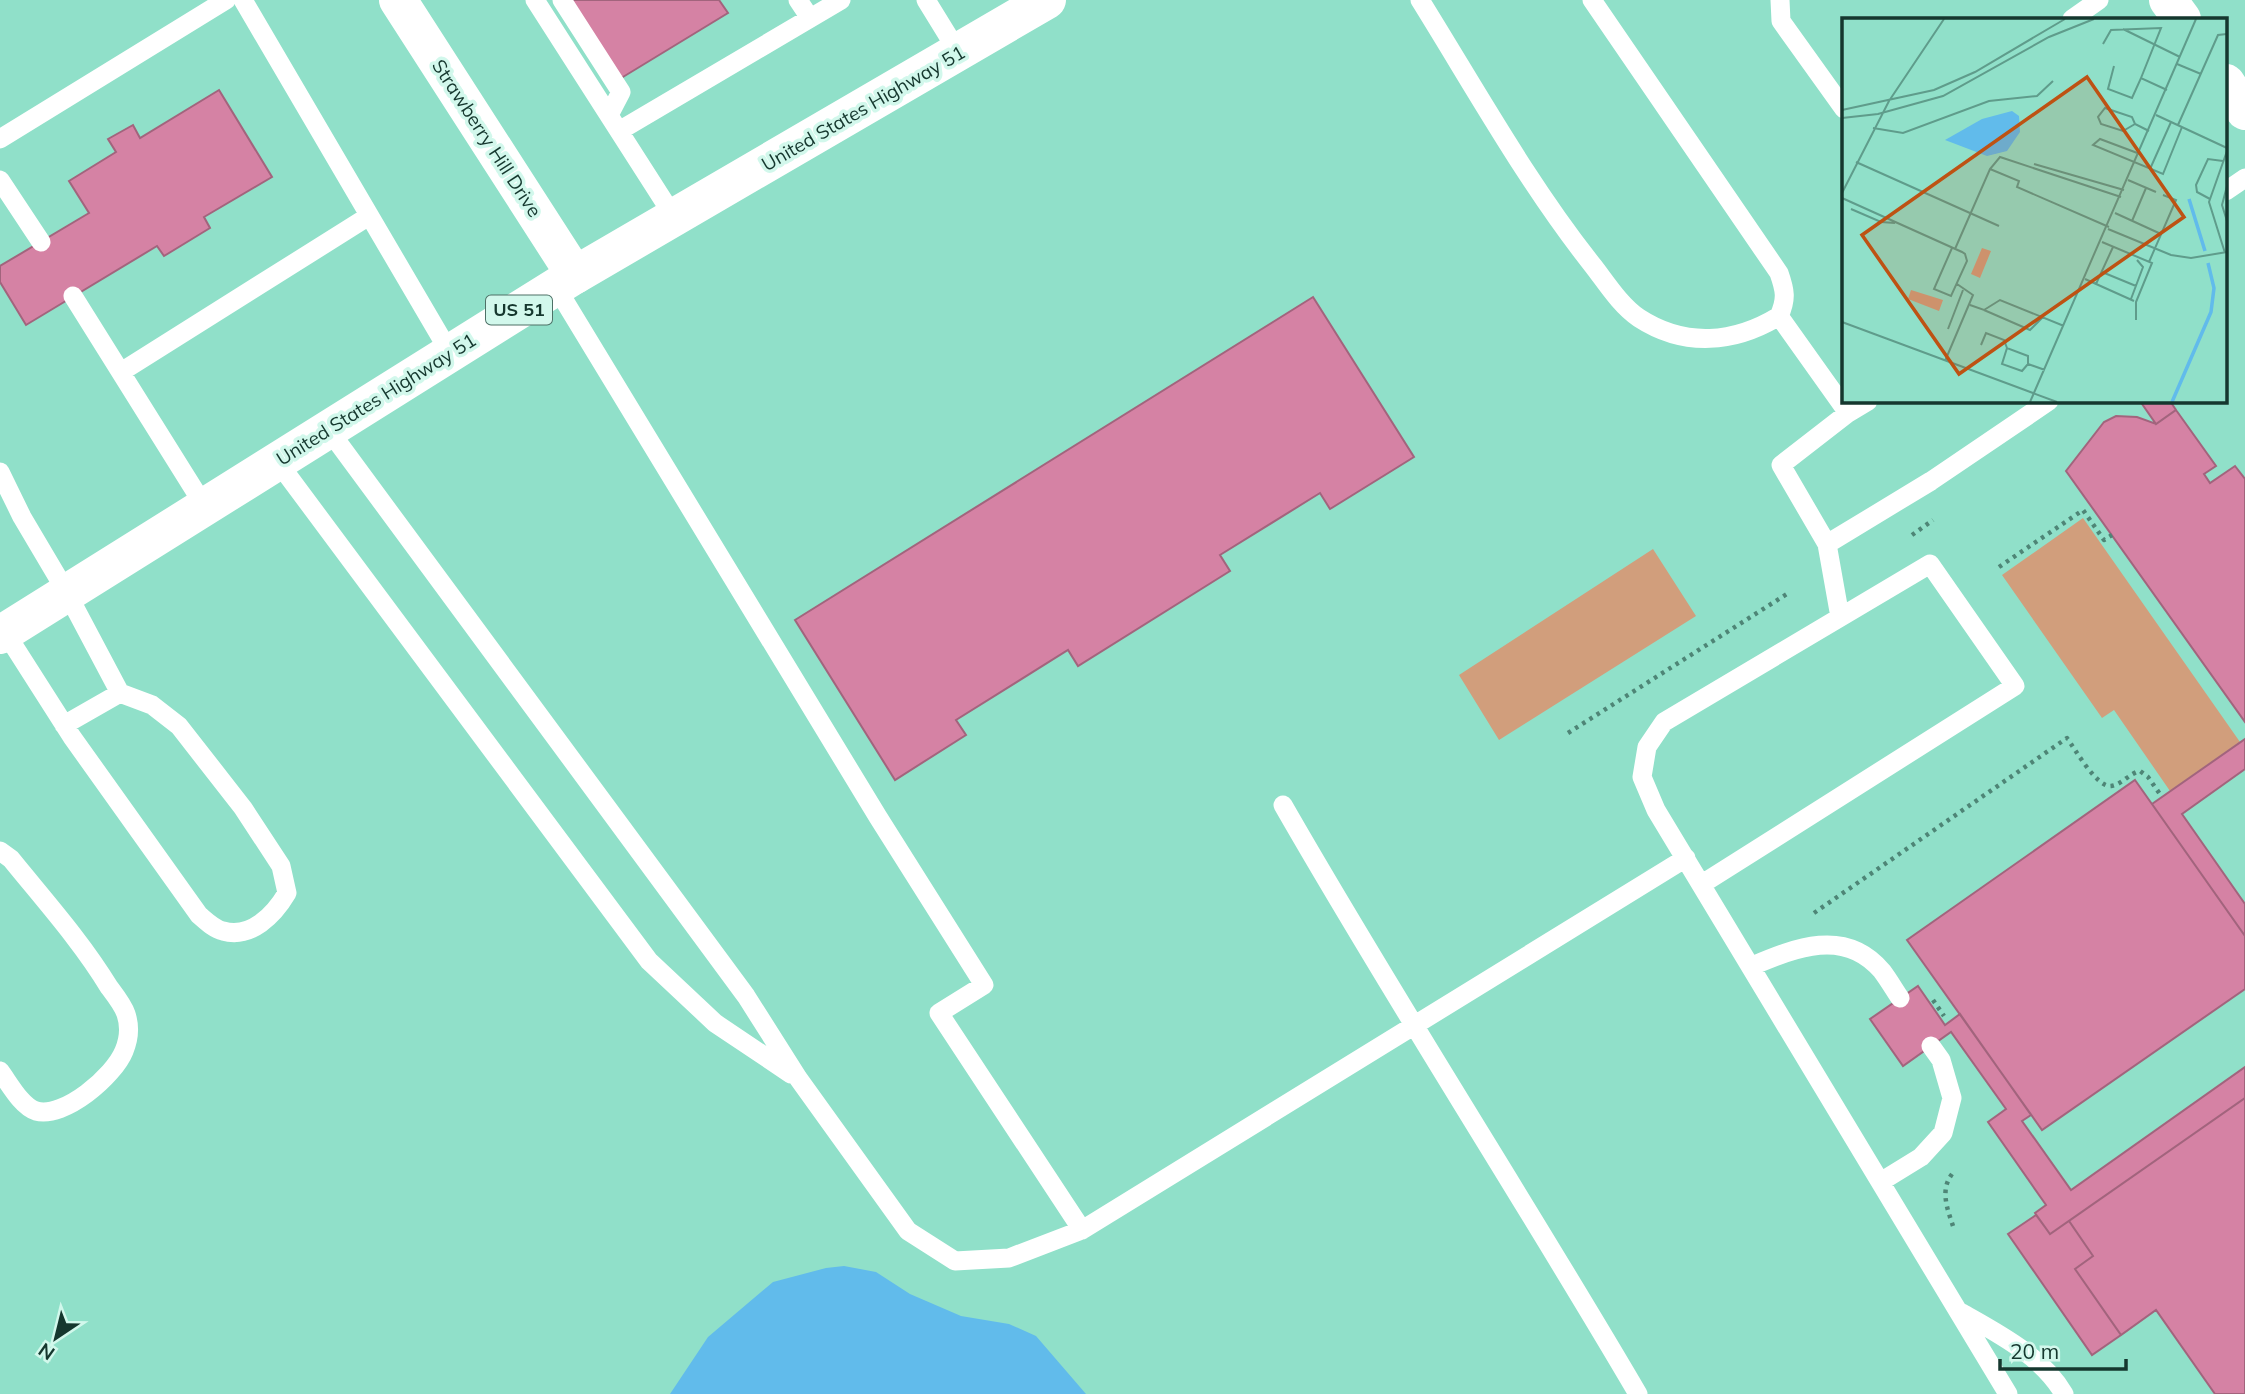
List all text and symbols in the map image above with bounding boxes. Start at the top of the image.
inset map [1842,18,2228,402]
street label: United States Highway 51 [757,40,969,176]
street label: Strawberry Hill Drive [427,55,547,221]
road number: US 51 [486,296,552,324]
street label: United States Highway 51 [272,328,480,470]
north arrow [21,1303,91,1373]
scale bar [2000,1328,2126,1372]
text: N [33,1338,59,1366]
text: 20 m [2010,1338,2059,1364]

